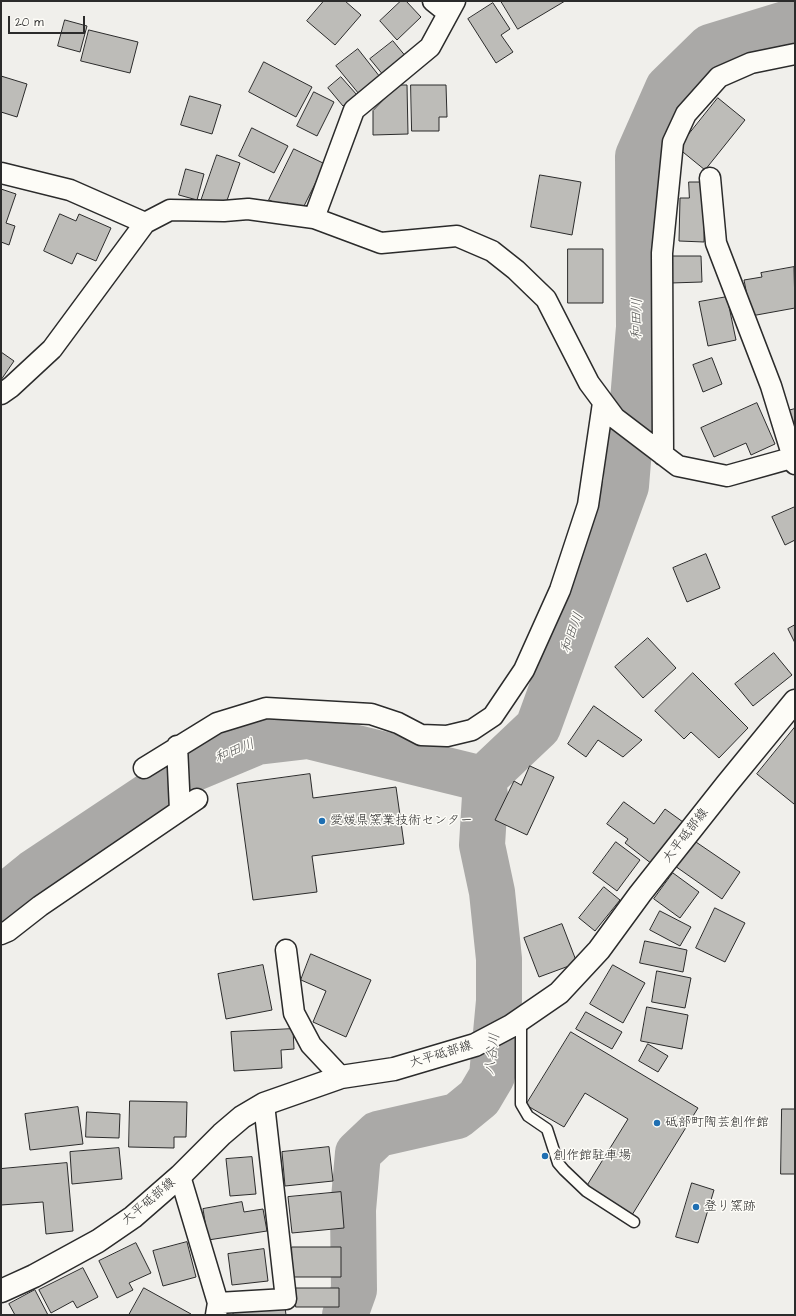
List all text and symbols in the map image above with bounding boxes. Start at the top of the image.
scale bar [10,8,87,34]
text: 20 m [15,14,44,31]
water label: 和田川 [629,298,647,340]
water label: 和田川 [558,610,588,656]
water label: 和田川 [212,736,258,768]
street label: 大平砥部線 [660,806,712,866]
place label: 愛媛県窯業技術センター [330,813,473,829]
marker: 愛媛県窯業技術センター [317,816,327,826]
water label: 八谷川 [482,1032,504,1076]
street label: 大平砥部線 [408,1038,474,1072]
place label: 砥部町陶芸創作館 [665,1115,769,1131]
marker: 砥部町陶芸創作館 [652,1118,662,1128]
place label: 創作館駐車場 [553,1148,631,1164]
marker: 創作館駐車場 [540,1151,550,1161]
street label: 大平砥部線 [119,1175,179,1229]
place label: 登り窯跡 [704,1199,756,1215]
marker: 登り窯跡 [691,1202,701,1212]

